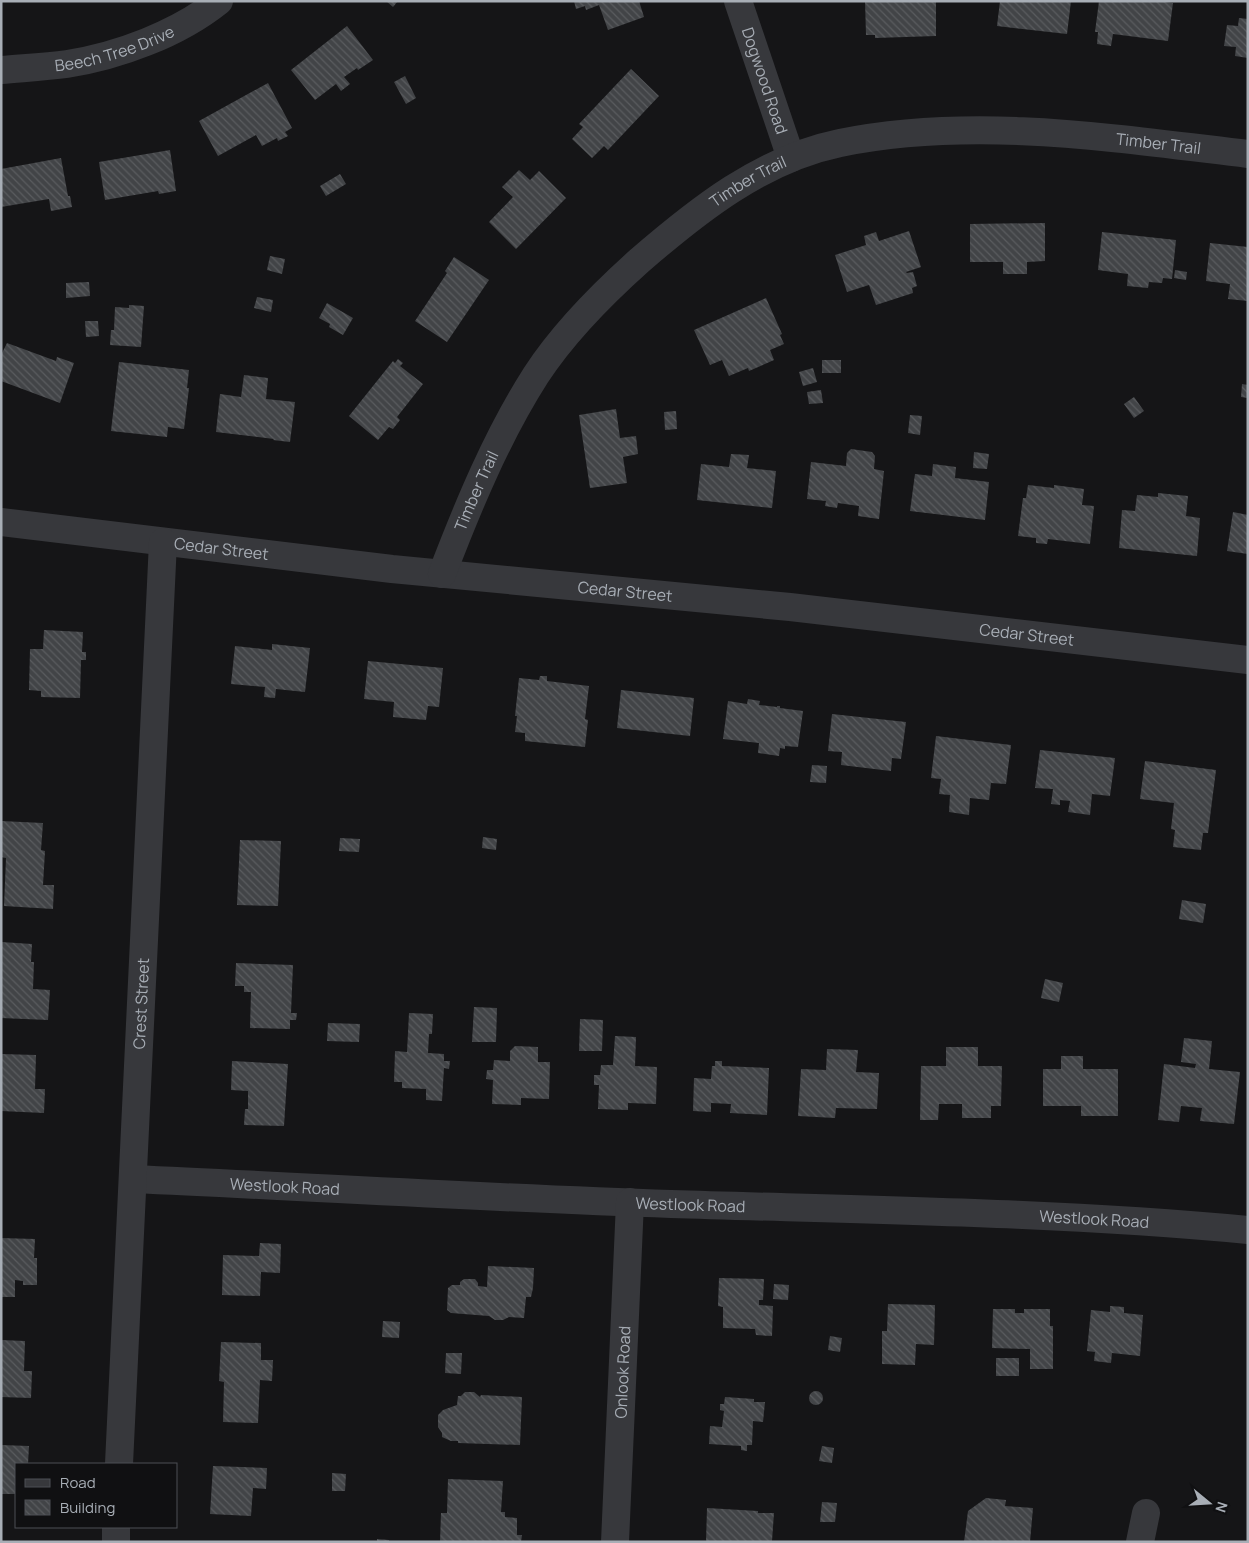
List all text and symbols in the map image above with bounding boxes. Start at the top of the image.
street label: Beech Tree Drive [54,20,178,76]
street label: Dogwood Road [737,24,793,137]
street label: Timber Trail [1115,128,1202,159]
street label: Timber Trail [705,150,790,212]
street label: Timber Trail [449,447,503,534]
street label: Cedar Street [173,532,270,565]
street label: Cedar Street [577,576,674,607]
street label: Cedar Street [978,618,1075,651]
street label: Crest Street [128,957,154,1050]
street label: Westlook Road [229,1173,340,1200]
street label: Westlook Road [635,1192,746,1217]
street label: Westlook Road [1039,1205,1150,1233]
street label: Onlook Road [609,1325,636,1419]
legend [15,1463,178,1528]
text: Road [60,1472,96,1493]
north arrow [1184,1478,1234,1528]
text: Building [60,1497,115,1518]
text: N [1211,1499,1232,1515]

